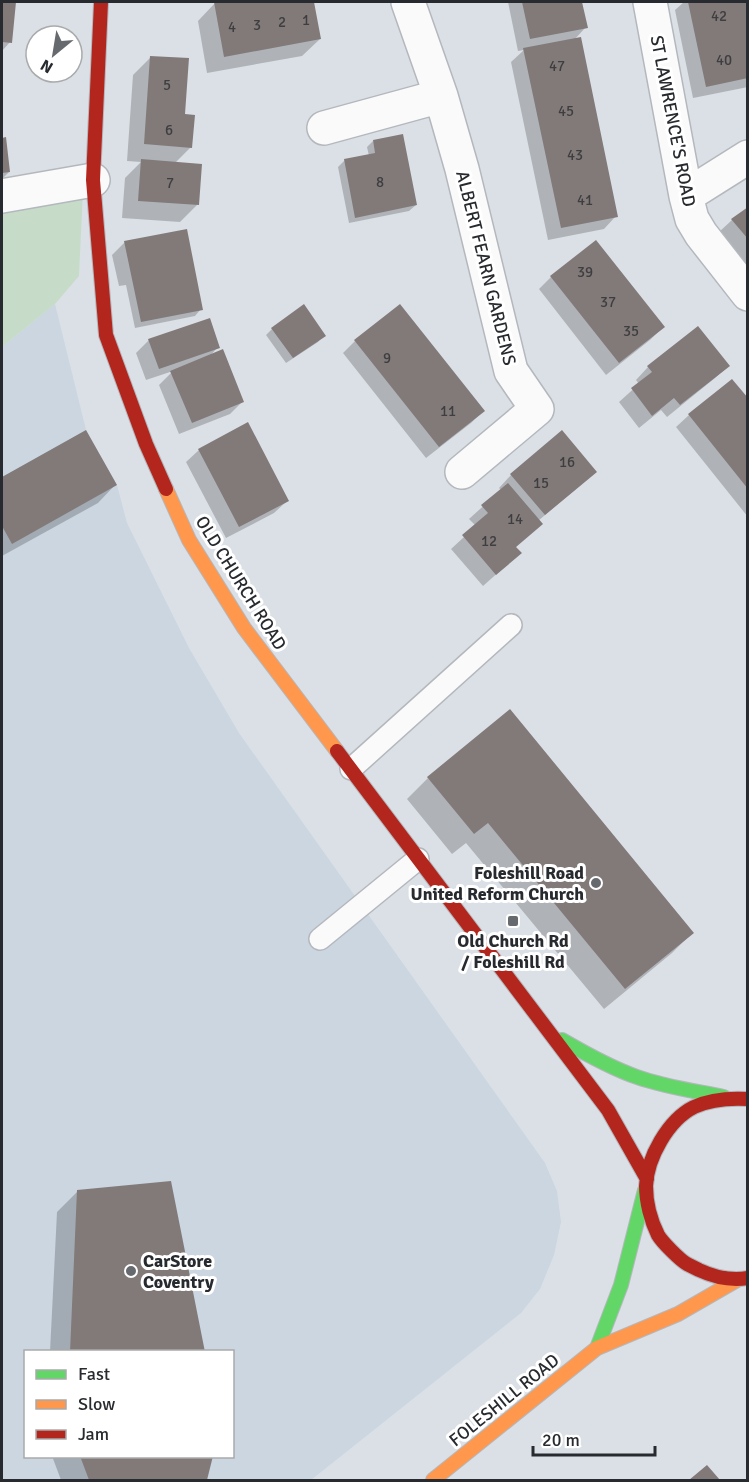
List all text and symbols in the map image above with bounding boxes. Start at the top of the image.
house number: 42 [711,7,727,25]
house number: 1 [302,11,310,29]
house number: 2 [278,13,286,31]
house number: 3 [253,16,261,34]
house number: 4 [228,18,236,36]
north arrow [24,24,84,84]
street label: ST LAWRENCE'S ROAD [646,33,700,209]
house number: 40 [716,51,732,69]
text: N [37,55,57,78]
house number: 47 [549,57,565,75]
house number: 5 [163,76,171,94]
house number: 45 [558,102,574,120]
house number: 6 [165,121,173,139]
house number: 43 [567,146,583,164]
street label: ALBERT FEARN GARDENS [451,168,521,368]
house number: 8 [376,173,384,191]
house number: 7 [166,174,174,192]
house number: 41 [577,191,593,209]
house number: 39 [577,263,593,281]
house number: 37 [600,293,616,311]
house number: 35 [623,322,639,340]
house number: 9 [383,349,391,367]
house number: 11 [440,402,456,420]
house number: 16 [559,453,575,471]
house number: 15 [533,474,549,492]
house number: 14 [507,510,523,528]
street label: OLD CHURCH ROAD [191,512,291,654]
house number: 12 [481,532,497,550]
place label: Foleshill Road United Reform Church [411,862,584,905]
marker: Foleshill Road United Reform Church [589,876,603,890]
marker: Old Church Rd / Foleshill Rd [506,914,520,928]
place label: Old Church Rd / Foleshill Rd [457,930,569,973]
place label: CarStore Coventry [143,1250,214,1293]
marker: CarStore Coventry [124,1264,138,1278]
street label: FOLESHILL ROAD [445,1349,563,1451]
legend [24,1350,234,1458]
text: Fast [78,1363,110,1385]
text: Slow [78,1393,115,1415]
scale bar [533,1419,654,1457]
text: Jam [78,1423,109,1445]
text: 20 m [542,1429,580,1451]

